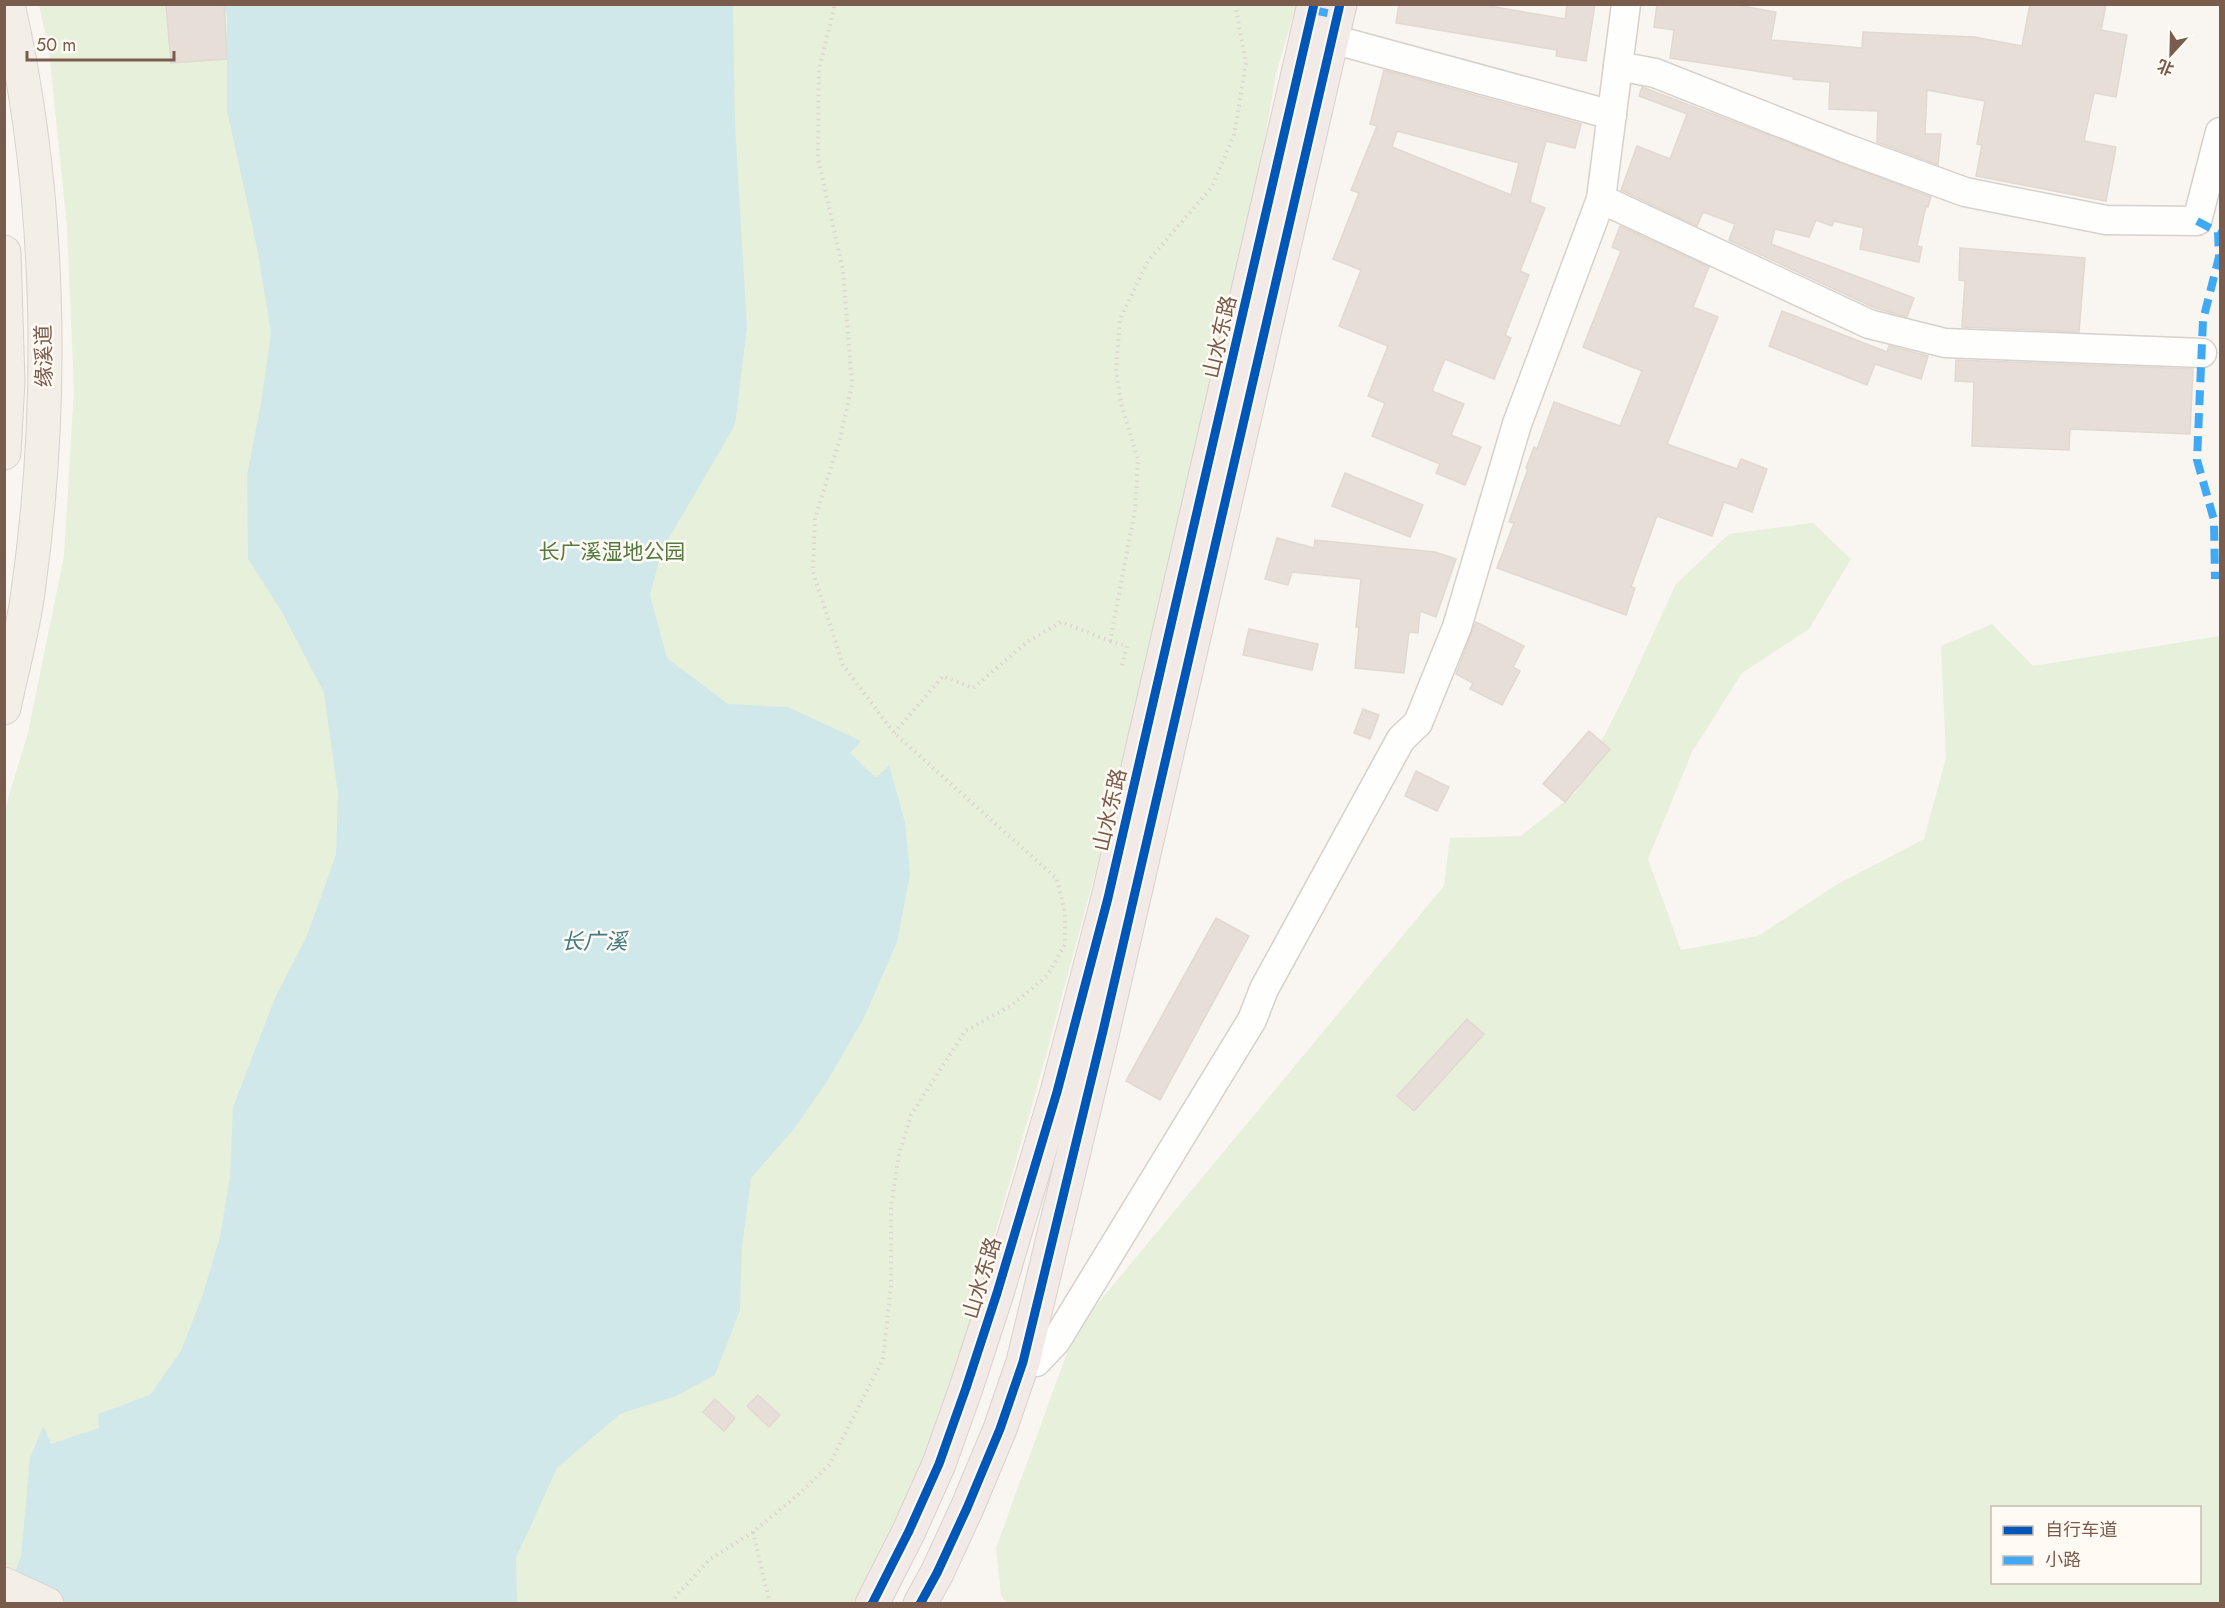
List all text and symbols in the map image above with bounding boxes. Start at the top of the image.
scale bar [27,24,174,62]
north arrow [2141,24,2201,84]
text: 50 m [36,32,76,58]
text: 北 [2154,54,2177,81]
street label: 山水东路 [1196,293,1244,381]
street label: 缘溪道 [28,324,60,388]
park label: 长广溪湿地公园 [539,537,686,567]
street label: 山水东路 [1086,766,1134,854]
water label: 长广溪 [561,925,629,957]
street label: 山水东路 [955,1233,1009,1323]
legend [1991,1506,2201,1584]
text: 自行车道 [2045,1517,2117,1543]
text: 小路 [2045,1547,2081,1573]

